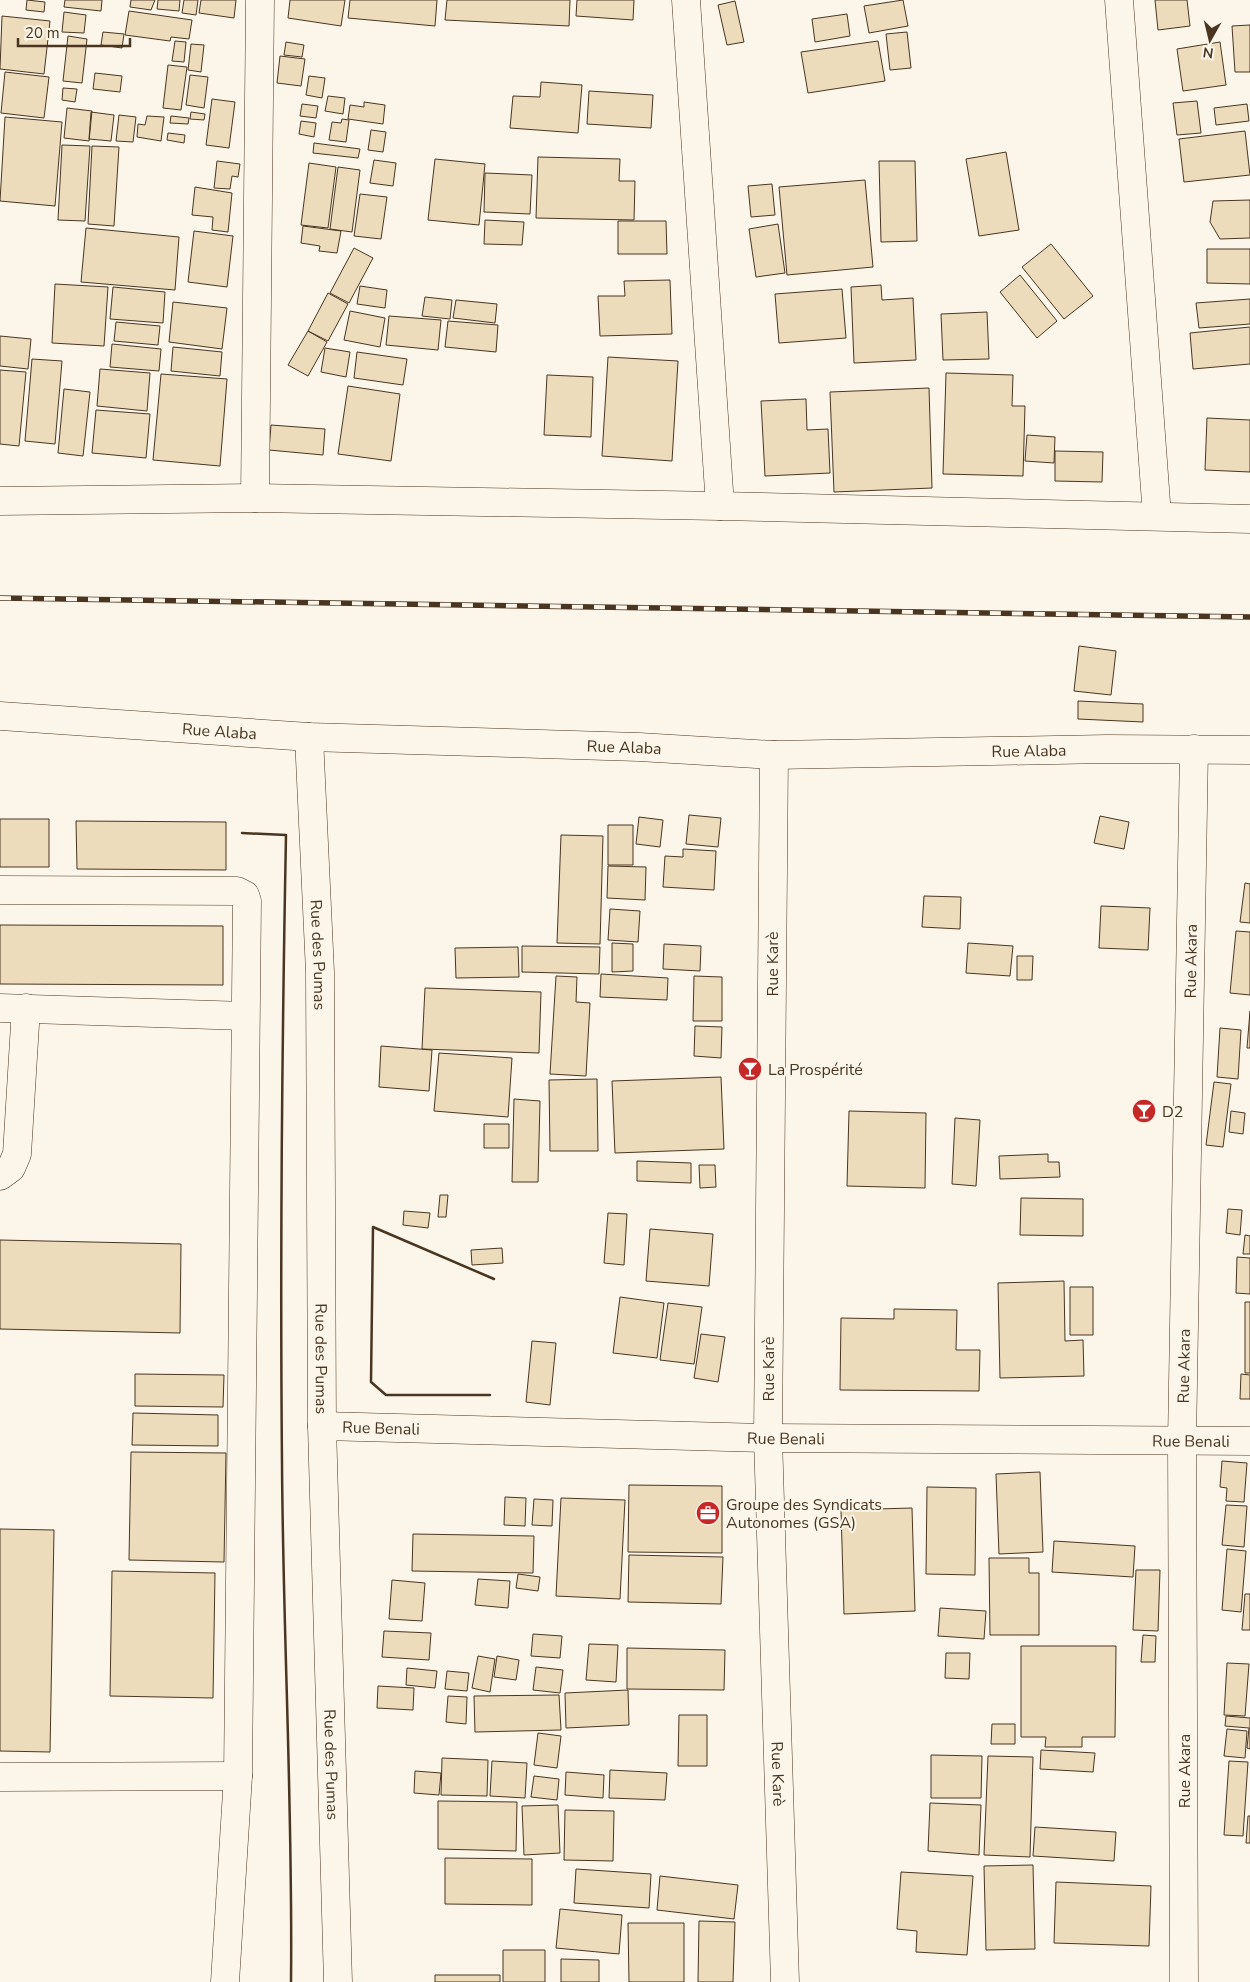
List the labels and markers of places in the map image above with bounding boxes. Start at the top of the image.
bar icon: La Prospérité [737,1056,763,1082]
place label: La Prospérité [768,1059,863,1081]
bar icon: D2 [1131,1098,1157,1124]
place label: D2 [1162,1101,1183,1123]
place label: Groupe des Syndicats Autonomes (GSA) [726,1494,882,1534]
office icon: Groupe des Syndicats Autonomes (GSA) [695,1500,721,1526]

